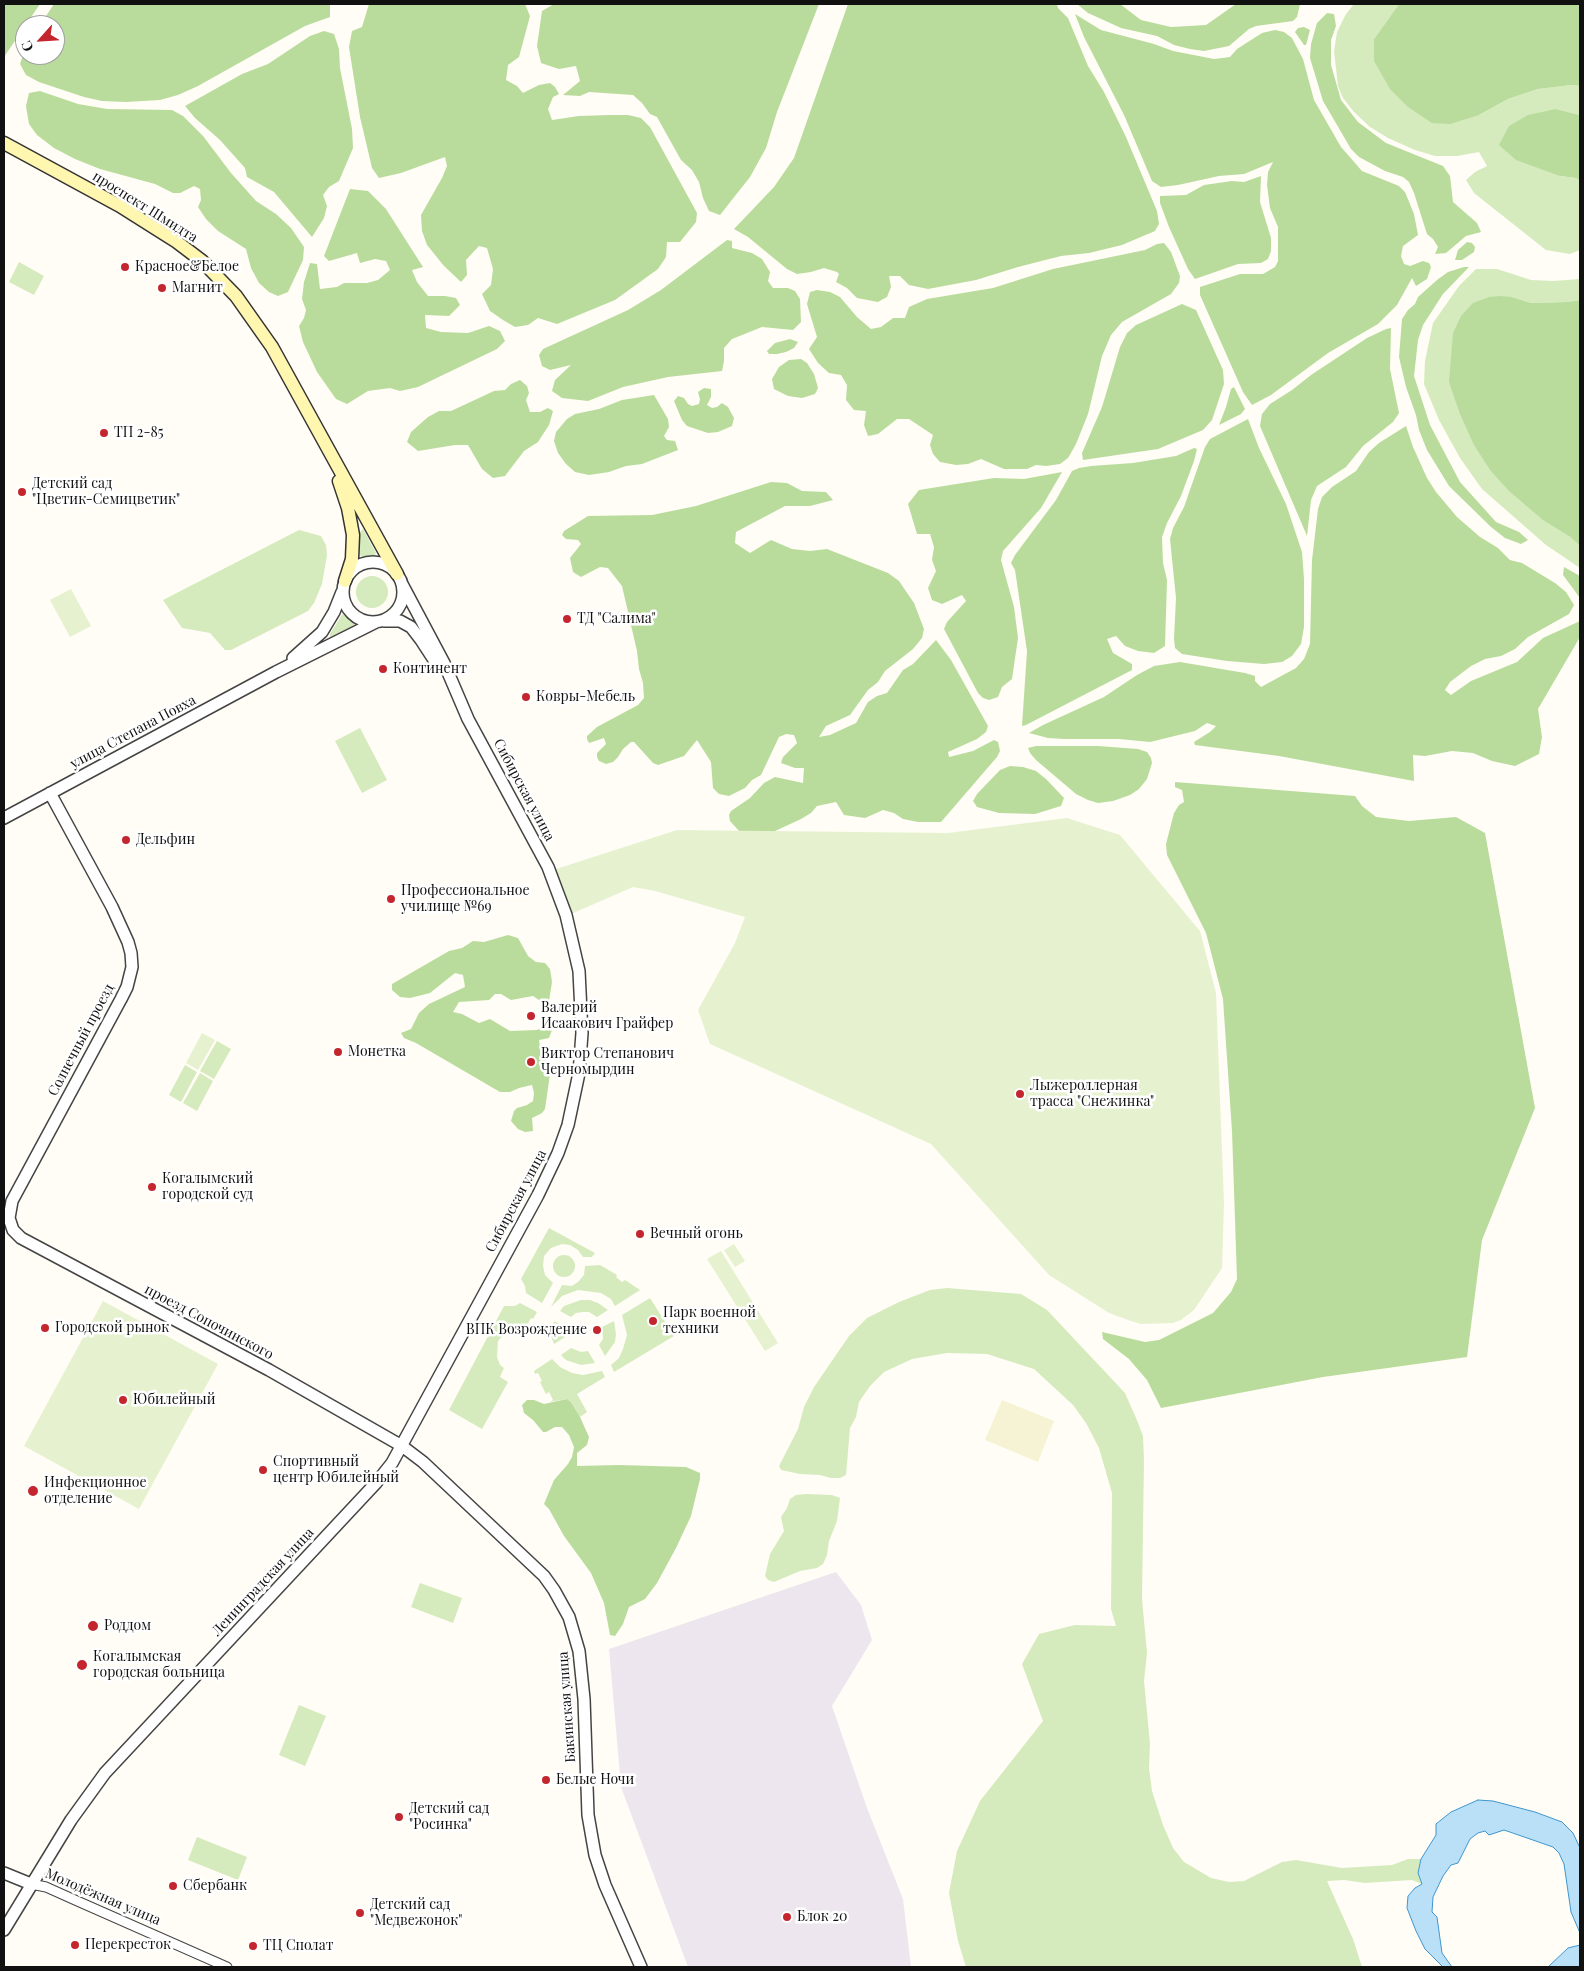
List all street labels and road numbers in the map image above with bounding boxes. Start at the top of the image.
street label: проспект Шмидта [89,168,201,246]
street label: улица Степана Повха [67,692,199,772]
street label: Сибирская улица [490,736,558,844]
street label: Солнечный проезд [44,981,118,1099]
street label: Сибирская улица [482,1147,550,1255]
street label: проезд Сопочинского [142,1281,276,1363]
street label: Ленинградская улица [208,1524,318,1640]
street label: Бакинская улица [555,1651,579,1763]
street label: Молодёжная улица [43,1865,163,1929]

